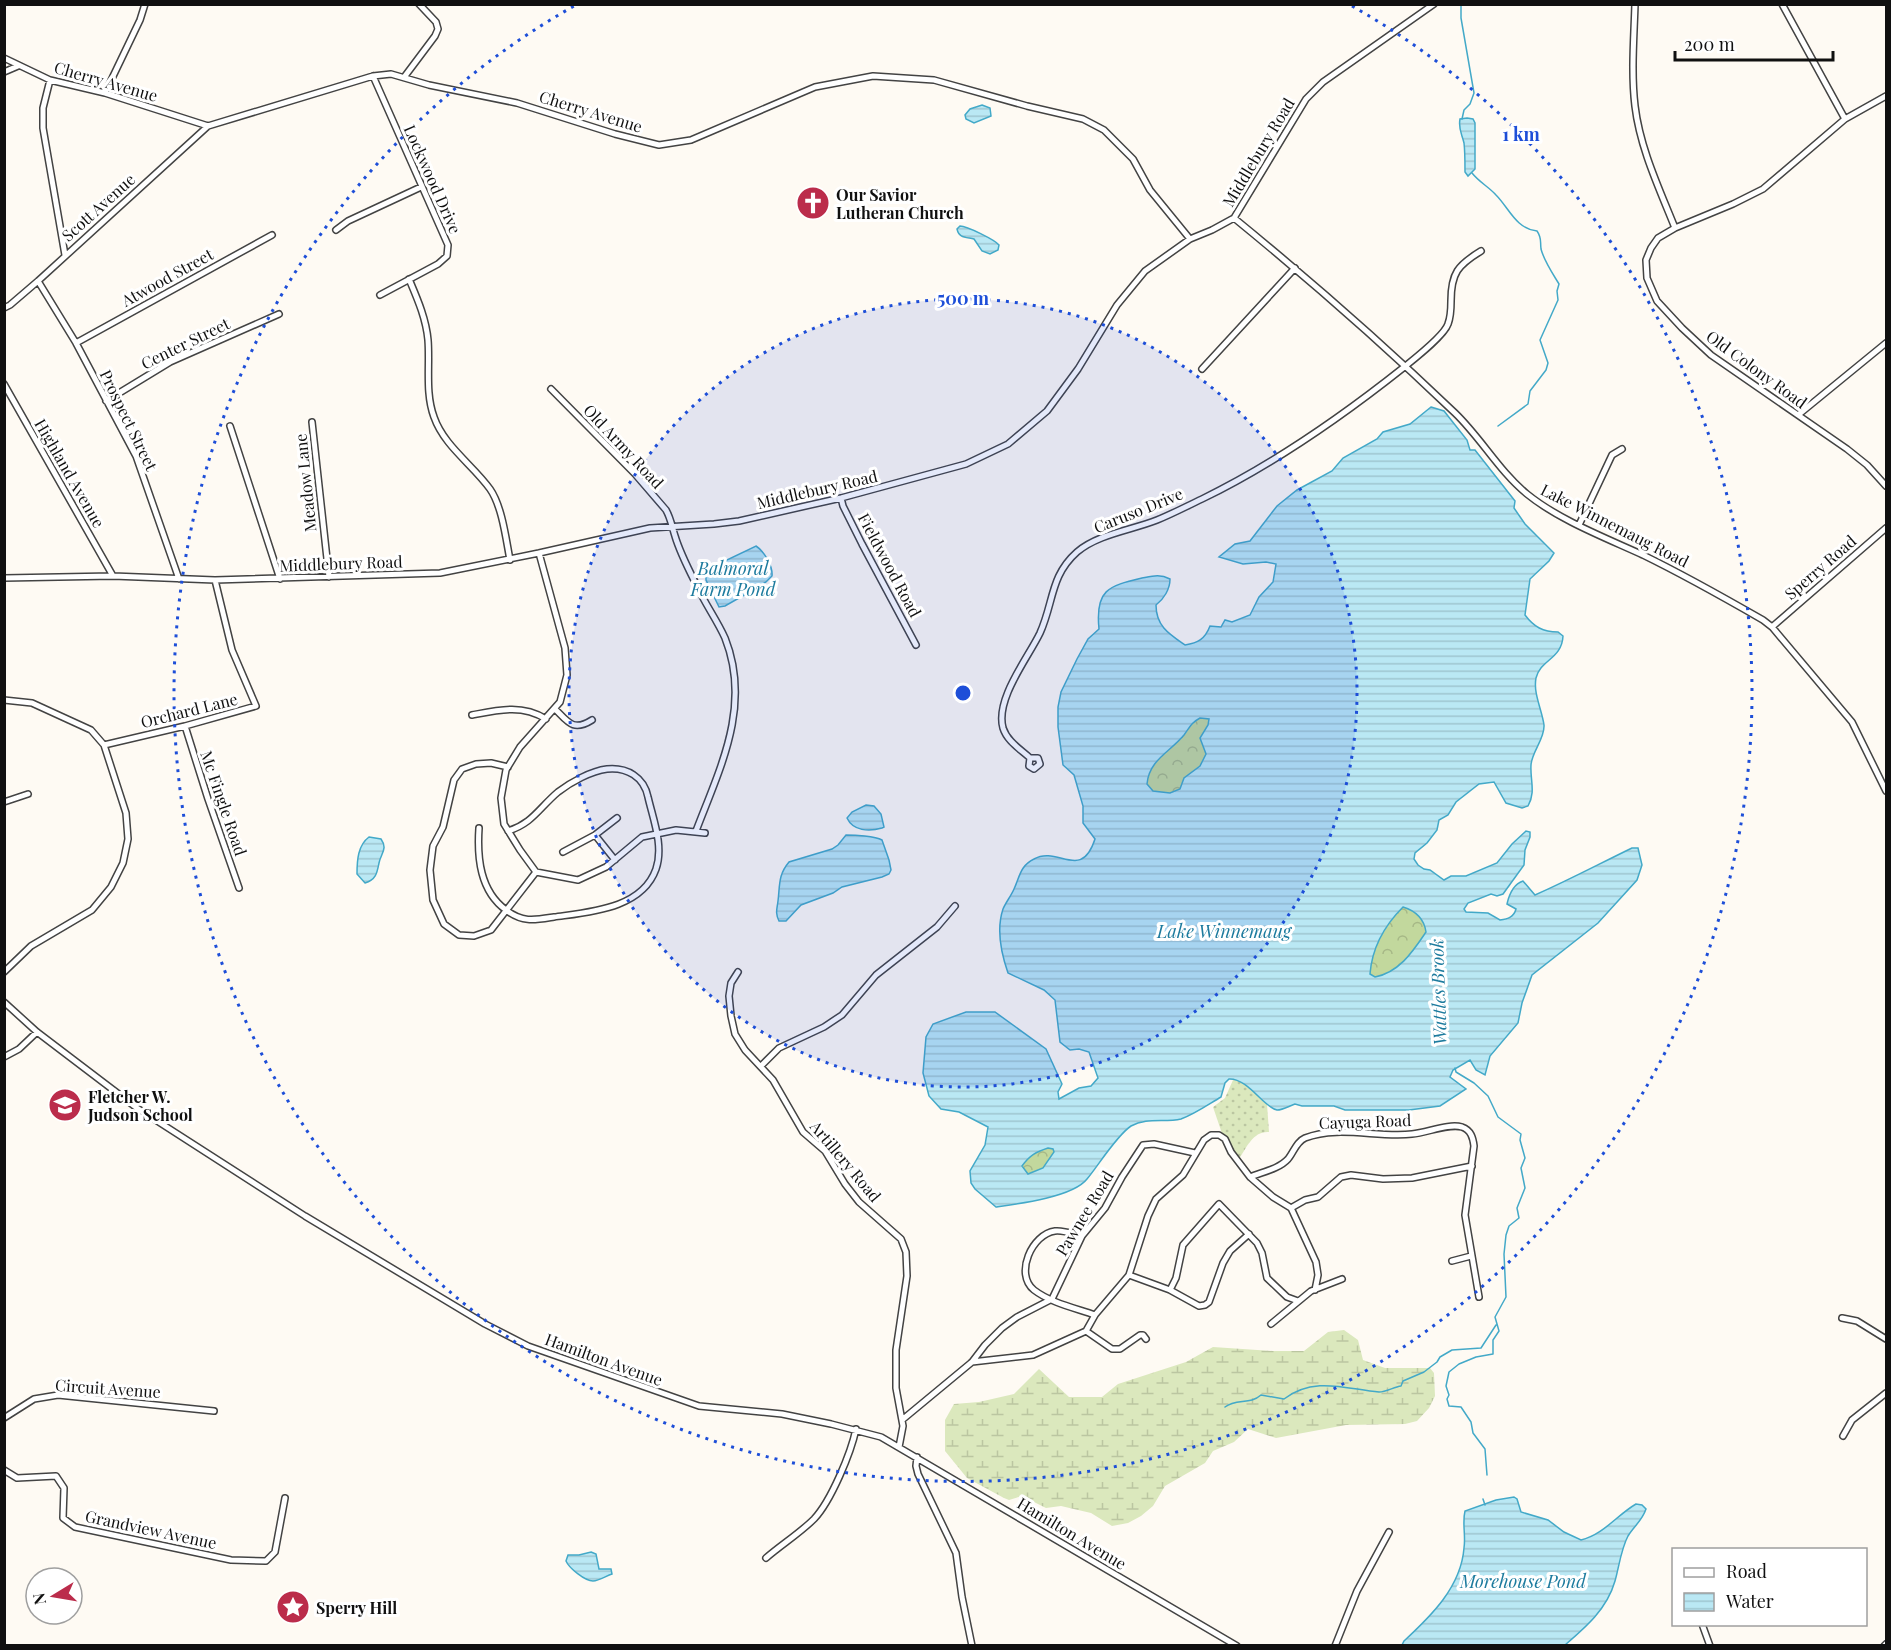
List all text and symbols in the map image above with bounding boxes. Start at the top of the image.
scale bar [1675,24,1832,62]
text: 200 m [1684,32,1735,56]
street label: Cherry Avenue [52,56,160,106]
street label: Cherry Avenue [537,85,645,137]
street label: Middlebury Road [1217,94,1299,210]
street label: Lockwood Drive [400,121,466,237]
text: 1 km [1502,122,1541,146]
street label: Scott Avenue [57,168,139,246]
place label: Our Savior Lutheran Church [836,184,964,223]
church icon: Our Savior Lutheran Church [795,185,831,221]
street label: Atwood Street [117,243,217,311]
text: 500 m [937,286,990,310]
street label: Center Street [137,312,233,374]
street label: Old Colony Road [1702,325,1812,413]
street label: Prospect Street [96,366,163,474]
street label: Old Army Road [579,399,669,493]
street label: Highland Avenue [30,415,110,531]
street label: Meadow Lane [289,433,321,533]
street label: Middlebury Road [755,465,879,513]
street label: Lake Winnemaug Road [1537,479,1693,571]
street label: Caruso Drive [1090,483,1186,537]
street label: Fieldwood Road [854,509,926,621]
street label: Sperry Road [1780,530,1860,604]
street label: Middlebury Road [279,550,403,576]
water label: Balmoral Farm Pond [689,556,777,601]
centre of rings [953,683,973,703]
street label: Orchard Lane [138,688,240,732]
street label: Mc Fingle Road [196,748,252,858]
water label: Lake Winnemaug [1156,919,1293,943]
water label: Wattles Brook [1424,938,1452,1046]
place label: Fletcher W. Judson School [87,1086,193,1125]
school or university icon: Fletcher W. Judson School [47,1087,83,1123]
street label: Cayuga Road [1318,1109,1412,1133]
street label: Artillery Road [805,1115,886,1206]
street label: Pawnee Road [1050,1167,1118,1259]
street label: Hamilton Avenue [542,1328,666,1390]
street label: Circuit Avenue [54,1374,162,1402]
street label: Hamilton Avenue [1014,1492,1130,1574]
street label: Grandview Avenue [83,1505,219,1553]
legend [1672,1548,1867,1626]
text: Road [1726,1559,1767,1583]
north arrow [24,1566,84,1626]
water label: Morehouse Pond [1459,1569,1587,1593]
place icon: Sperry Hill [275,1589,311,1625]
text: Water [1725,1589,1774,1613]
text: N [27,1591,50,1607]
place label: Sperry Hill [316,1597,397,1618]

